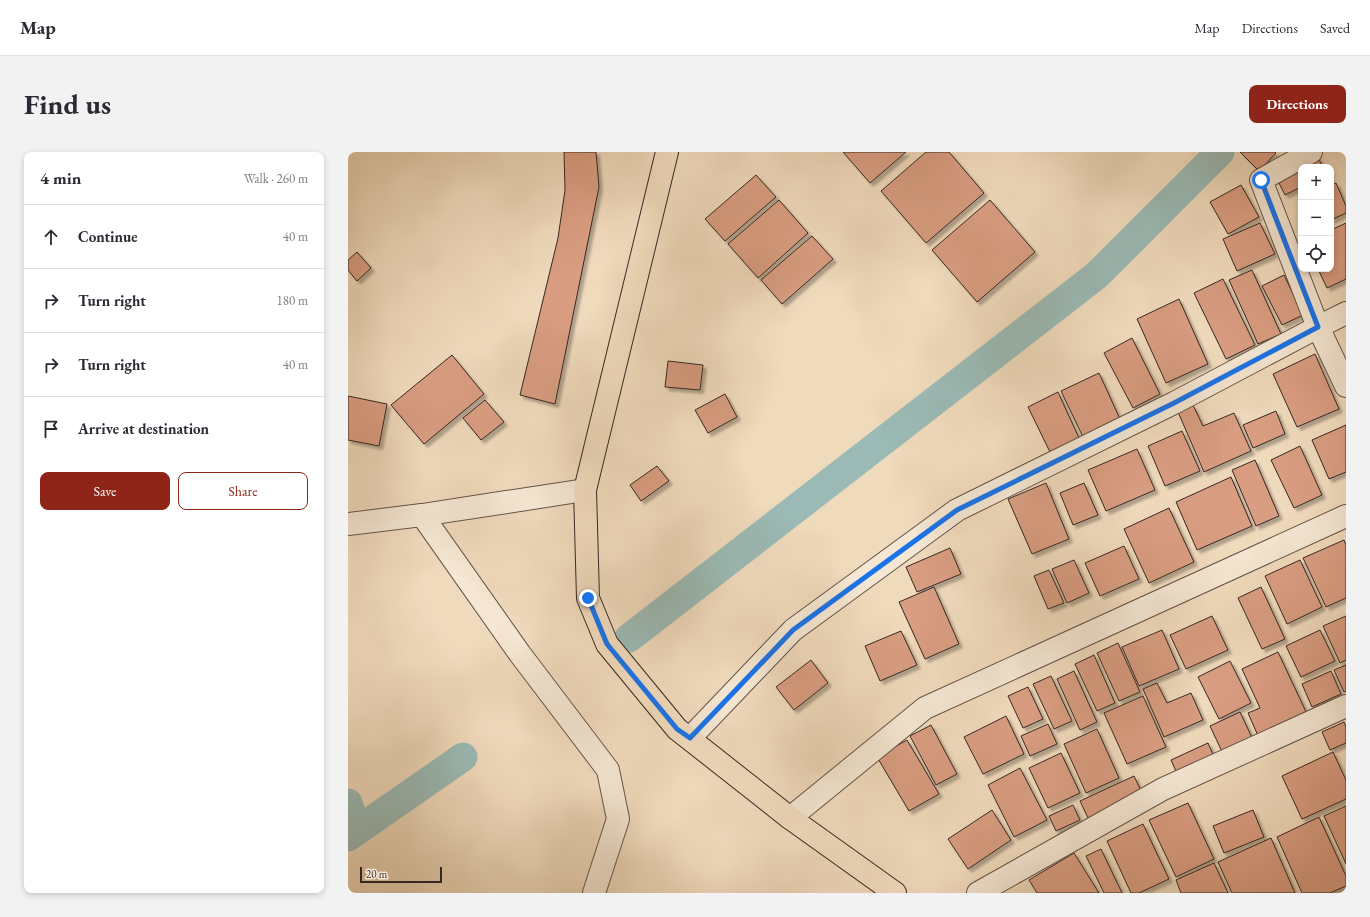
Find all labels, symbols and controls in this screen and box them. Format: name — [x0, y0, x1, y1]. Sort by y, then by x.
text: Map — [20, 15, 56, 40]
text: Map — [1194, 19, 1220, 37]
text: Directions — [1242, 19, 1298, 37]
text: Saved — [1320, 19, 1350, 37]
button: Directions — [1249, 85, 1346, 123]
text: Find us — [24, 86, 111, 122]
map controls — [1298, 164, 1334, 272]
button: + — [1298, 164, 1334, 200]
text: 4 min — [40, 167, 81, 189]
text: Walk · 260 m — [244, 170, 308, 187]
route start — [1252, 171, 1270, 189]
button: − — [1298, 200, 1334, 236]
icon: ahead — [40, 226, 62, 248]
text: Continue — [78, 227, 138, 246]
text: 40 m — [283, 228, 308, 245]
button: locate — [1298, 236, 1334, 272]
icon: right — [40, 290, 62, 312]
text: Turn right — [78, 291, 146, 310]
text: 180 m — [277, 292, 308, 309]
icon: right — [40, 354, 62, 376]
text: Turn right — [78, 355, 146, 374]
text: 40 m — [283, 356, 308, 373]
icon: arrive — [40, 418, 62, 440]
text: Arrive at destination — [78, 419, 209, 438]
button: Save — [40, 472, 170, 510]
button: Share — [178, 472, 308, 510]
route end — [579, 589, 597, 607]
scale bar — [360, 865, 442, 884]
text: 20 m — [366, 867, 387, 881]

